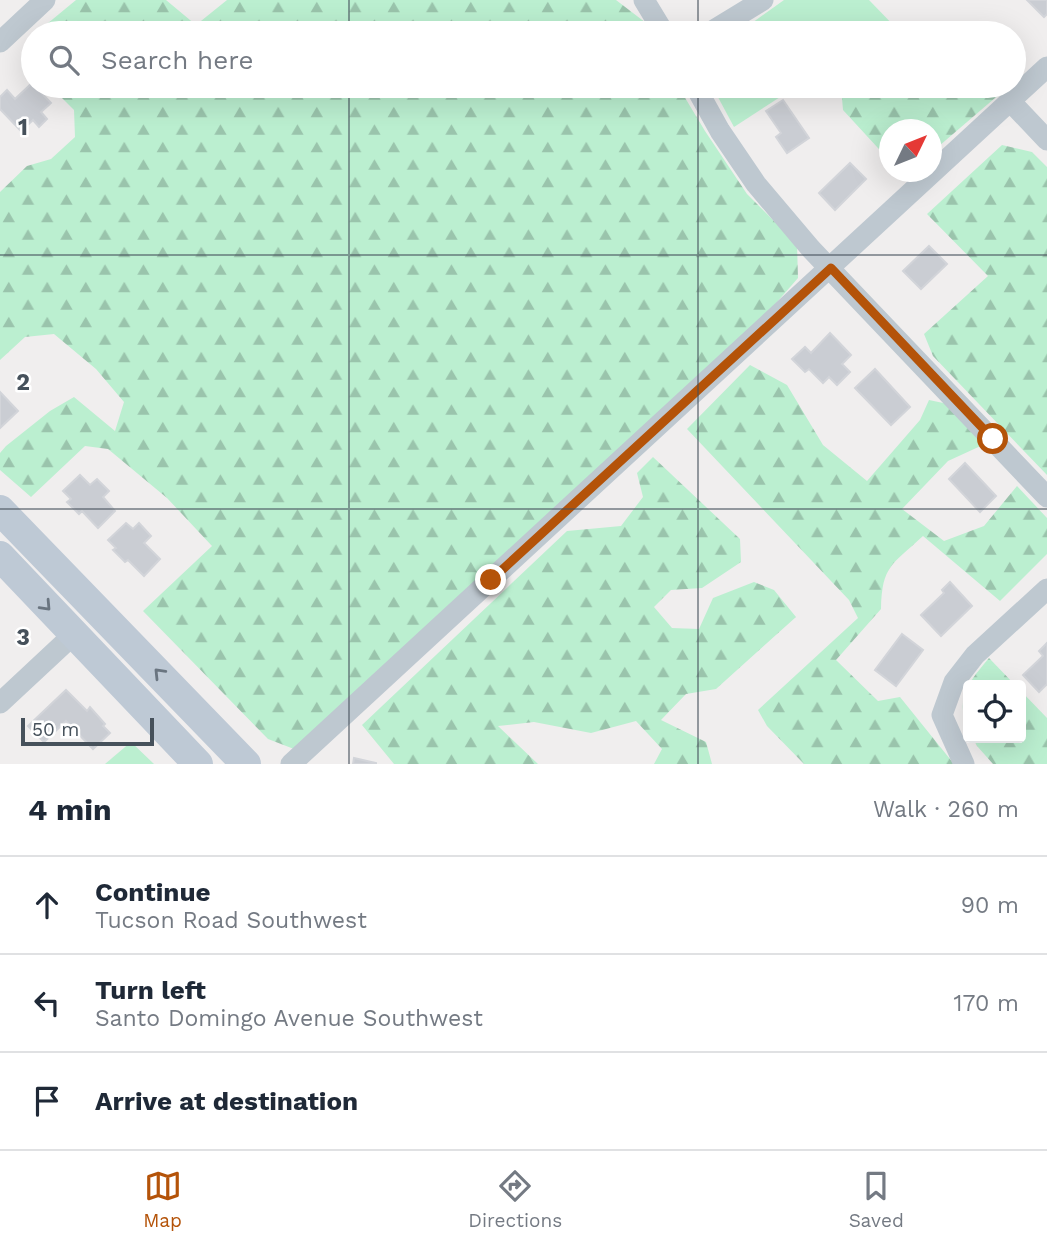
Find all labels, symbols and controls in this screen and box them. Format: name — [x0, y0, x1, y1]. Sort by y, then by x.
search box — [21, 21, 1026, 98]
icon: search — [45, 41, 83, 79]
text: Search here — [101, 45, 253, 75]
text: 1 — [18, 114, 28, 141]
north arrow — [879, 119, 942, 182]
text: 2 — [16, 369, 30, 396]
route start — [977, 423, 1008, 454]
route end — [475, 564, 506, 595]
one-way arrow — [38, 598, 51, 611]
text: 3 — [16, 624, 30, 651]
one-way arrow — [154, 668, 167, 681]
map controls — [963, 680, 1026, 743]
button: locate — [963, 680, 1026, 743]
scale bar — [21, 715, 154, 747]
text: 50 m — [32, 718, 79, 741]
text: 4 min — [28, 792, 112, 827]
text: Walk · 260 m — [873, 796, 1019, 823]
text: Continue — [95, 877, 211, 907]
icon: ahead — [28, 886, 66, 924]
text: 90 m — [961, 892, 1019, 919]
text: Tucson Road Southwest — [95, 907, 367, 934]
text: Turn left — [95, 975, 206, 1005]
icon: left — [28, 984, 66, 1022]
text: 170 m — [954, 990, 1019, 1017]
text: Santo Domingo Avenue Southwest — [95, 1005, 483, 1032]
icon: arrive — [28, 1082, 66, 1120]
text: Arrive at destination — [95, 1086, 358, 1116]
tab: Map — [143, 1167, 182, 1232]
tab: Directions — [468, 1167, 562, 1232]
tab: Saved — [849, 1167, 904, 1232]

